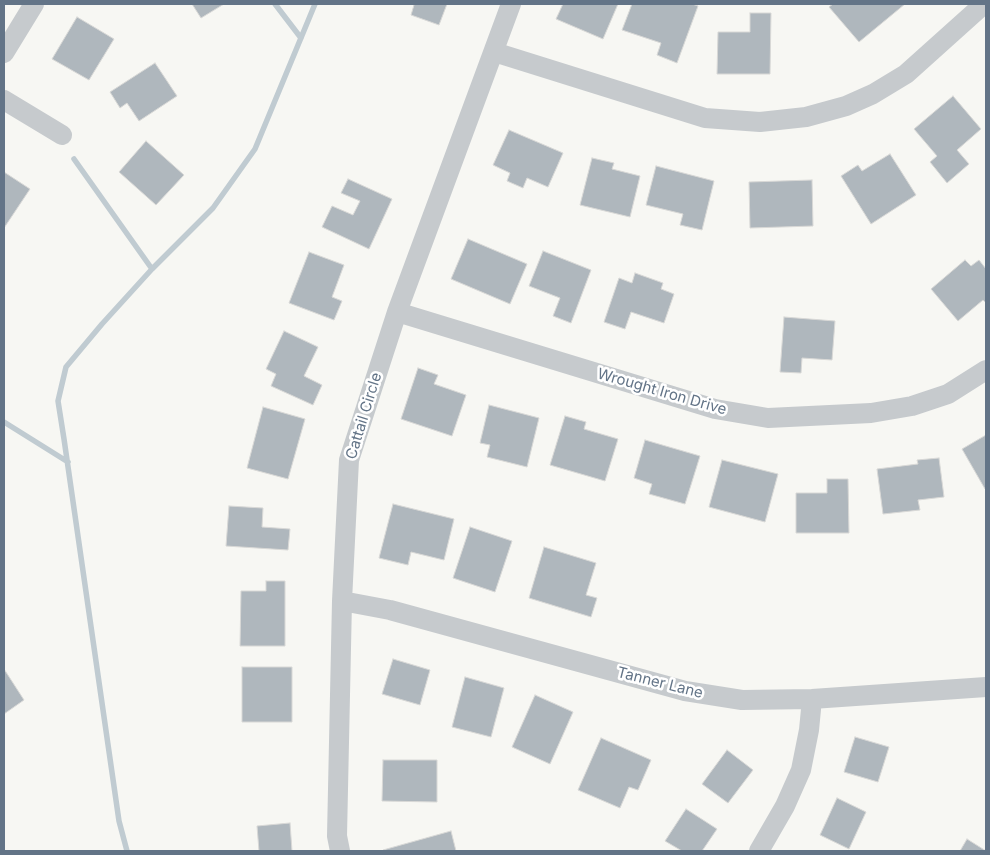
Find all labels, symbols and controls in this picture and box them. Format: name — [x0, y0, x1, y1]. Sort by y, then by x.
street label: Wrought Iron Drive — [595, 365, 729, 419]
street label: Cattail Circle — [342, 370, 386, 462]
street label: Tanner Lane — [615, 664, 705, 702]

